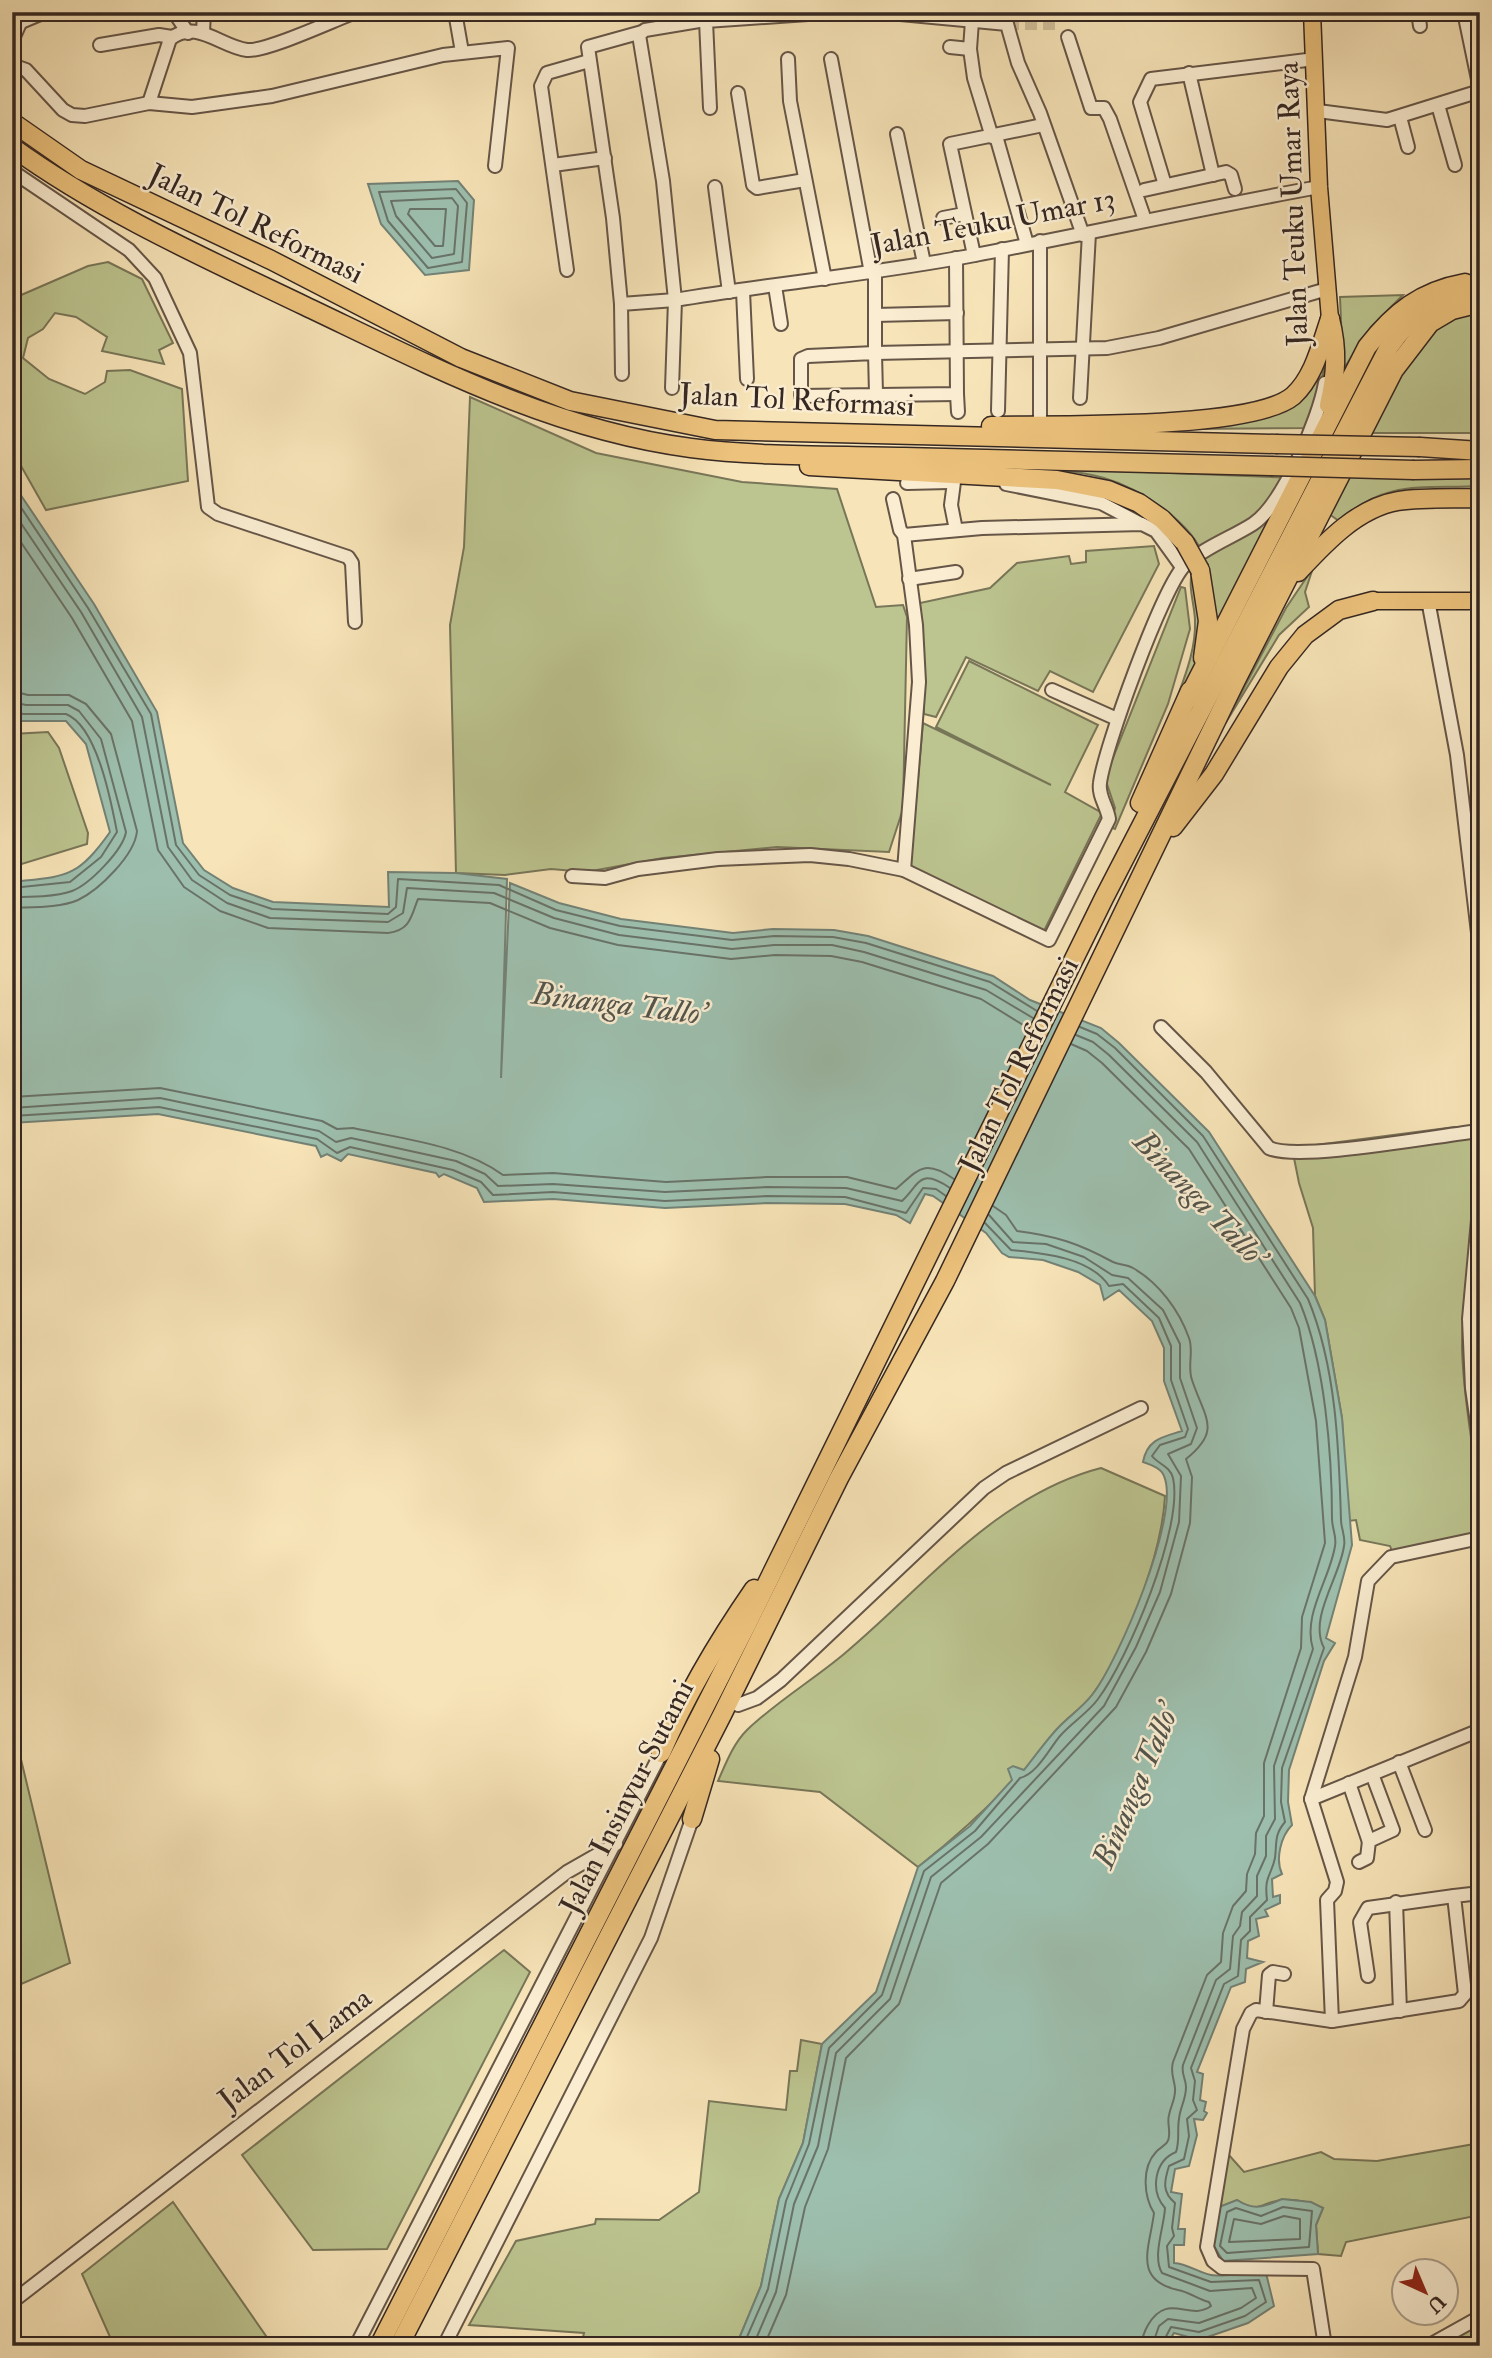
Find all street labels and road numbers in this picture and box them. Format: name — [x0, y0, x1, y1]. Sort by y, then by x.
street label: Jalan Teuku Umar Raya — [1270, 60, 1316, 348]
street label: Jalan Tol Reformasi — [141, 155, 370, 292]
street label: Jalan Teuku Umar 13 — [867, 180, 1118, 264]
street label: Jalan Tol Reformasi — [678, 375, 915, 425]
street label: Jalan Tol Reformasi — [950, 951, 1087, 1180]
street label: Jalan Insinyur Sutami — [551, 1674, 702, 1921]
street label: Jalan Tol Lama — [210, 1979, 379, 2119]

